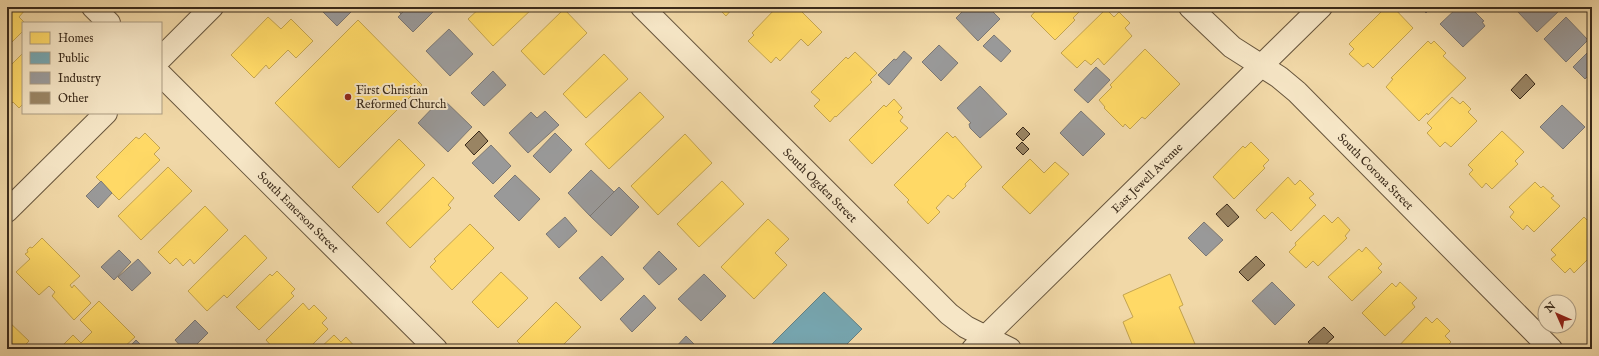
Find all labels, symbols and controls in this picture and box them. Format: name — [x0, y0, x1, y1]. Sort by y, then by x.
legend — [22, 22, 162, 114]
text: Homes — [58, 31, 94, 46]
text: Public — [58, 51, 89, 66]
text: Industry — [58, 71, 101, 86]
place label: First Christian Reformed Church — [356, 83, 447, 112]
text: Other — [58, 91, 89, 106]
marker: First Christian Reformed Church — [343, 92, 353, 102]
street label: South Corona Street — [1334, 130, 1417, 213]
street label: East Jewell Avenue — [1108, 139, 1186, 216]
street label: South Ogden Street — [780, 145, 861, 226]
street label: South Emerson Street — [255, 168, 342, 256]
north arrow — [1537, 294, 1577, 334]
text: N — [1542, 299, 1559, 317]

